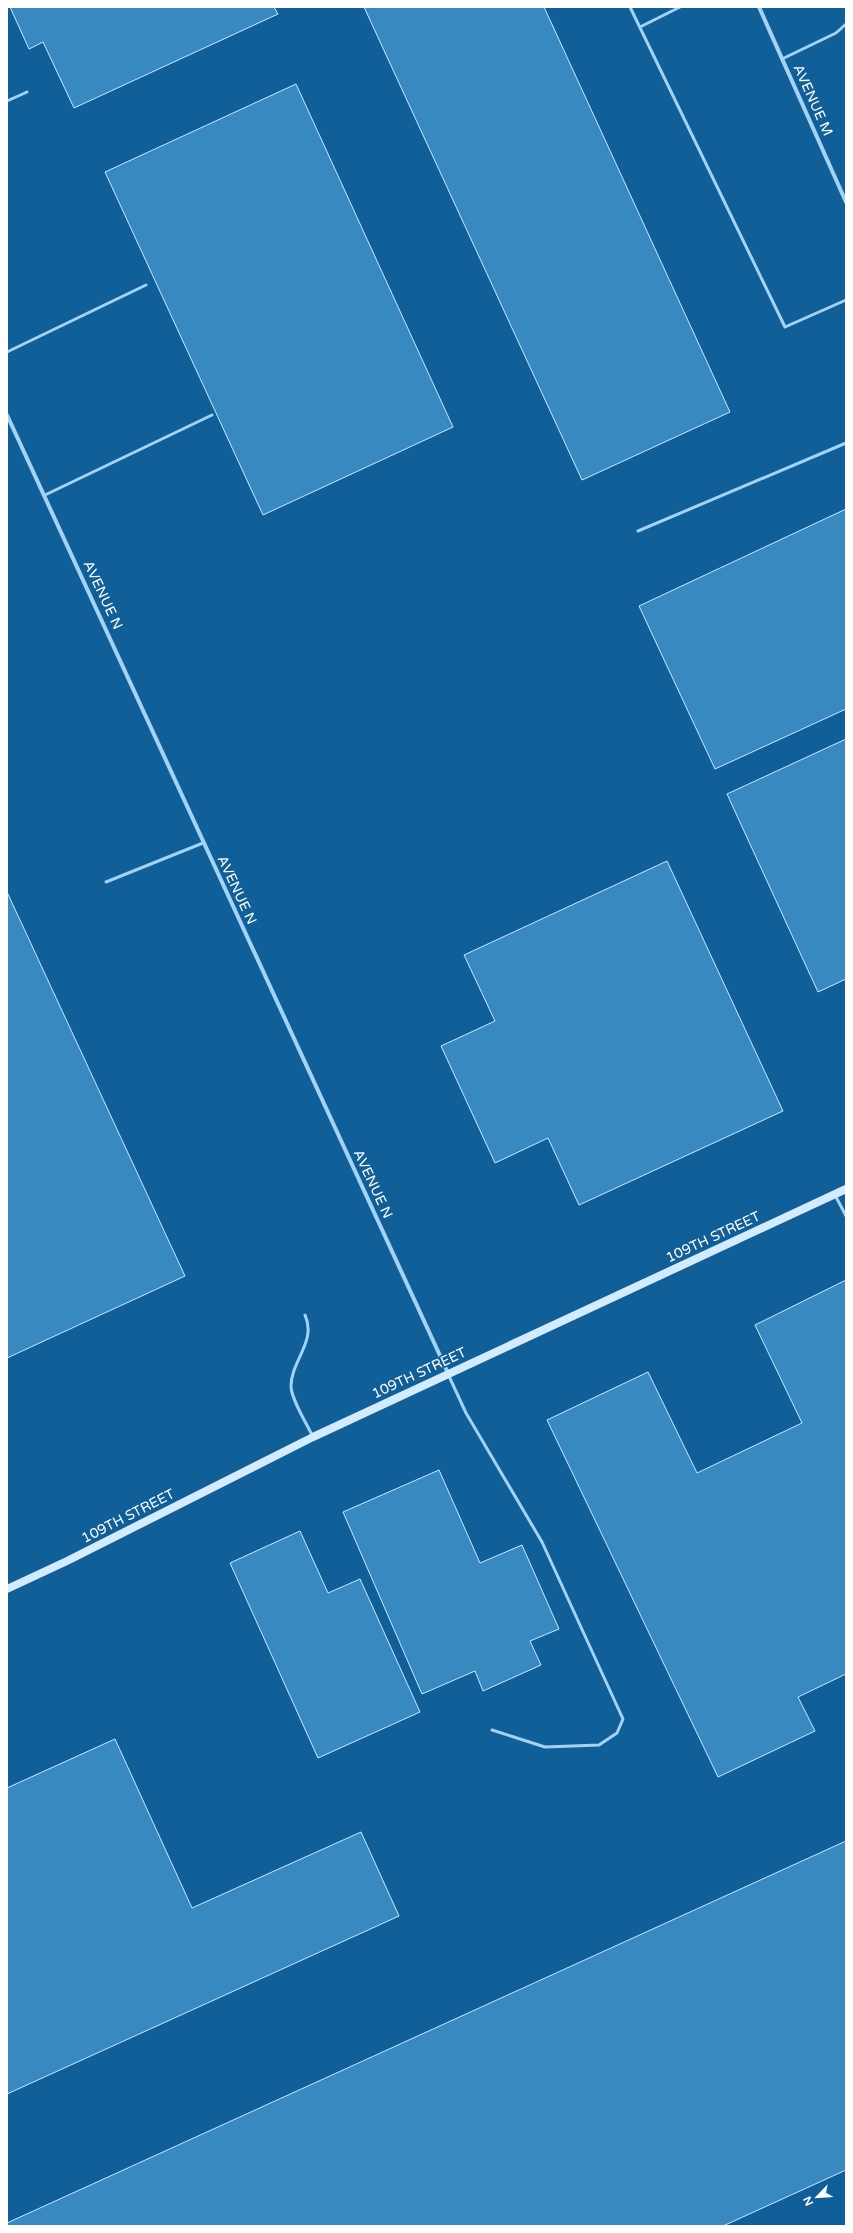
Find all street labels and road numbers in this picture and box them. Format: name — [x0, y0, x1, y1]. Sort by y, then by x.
street label: AVENUE M — [790, 62, 836, 138]
street label: AVENUE N — [80, 558, 126, 632]
street label: AVENUE N — [214, 853, 260, 927]
street label: AVENUE N — [350, 1147, 396, 1221]
street label: 109TH STREET — [663, 1208, 763, 1266]
street label: 109TH STREET — [369, 1344, 469, 1402]
street label: 109TH STREET — [79, 1485, 178, 1547]

